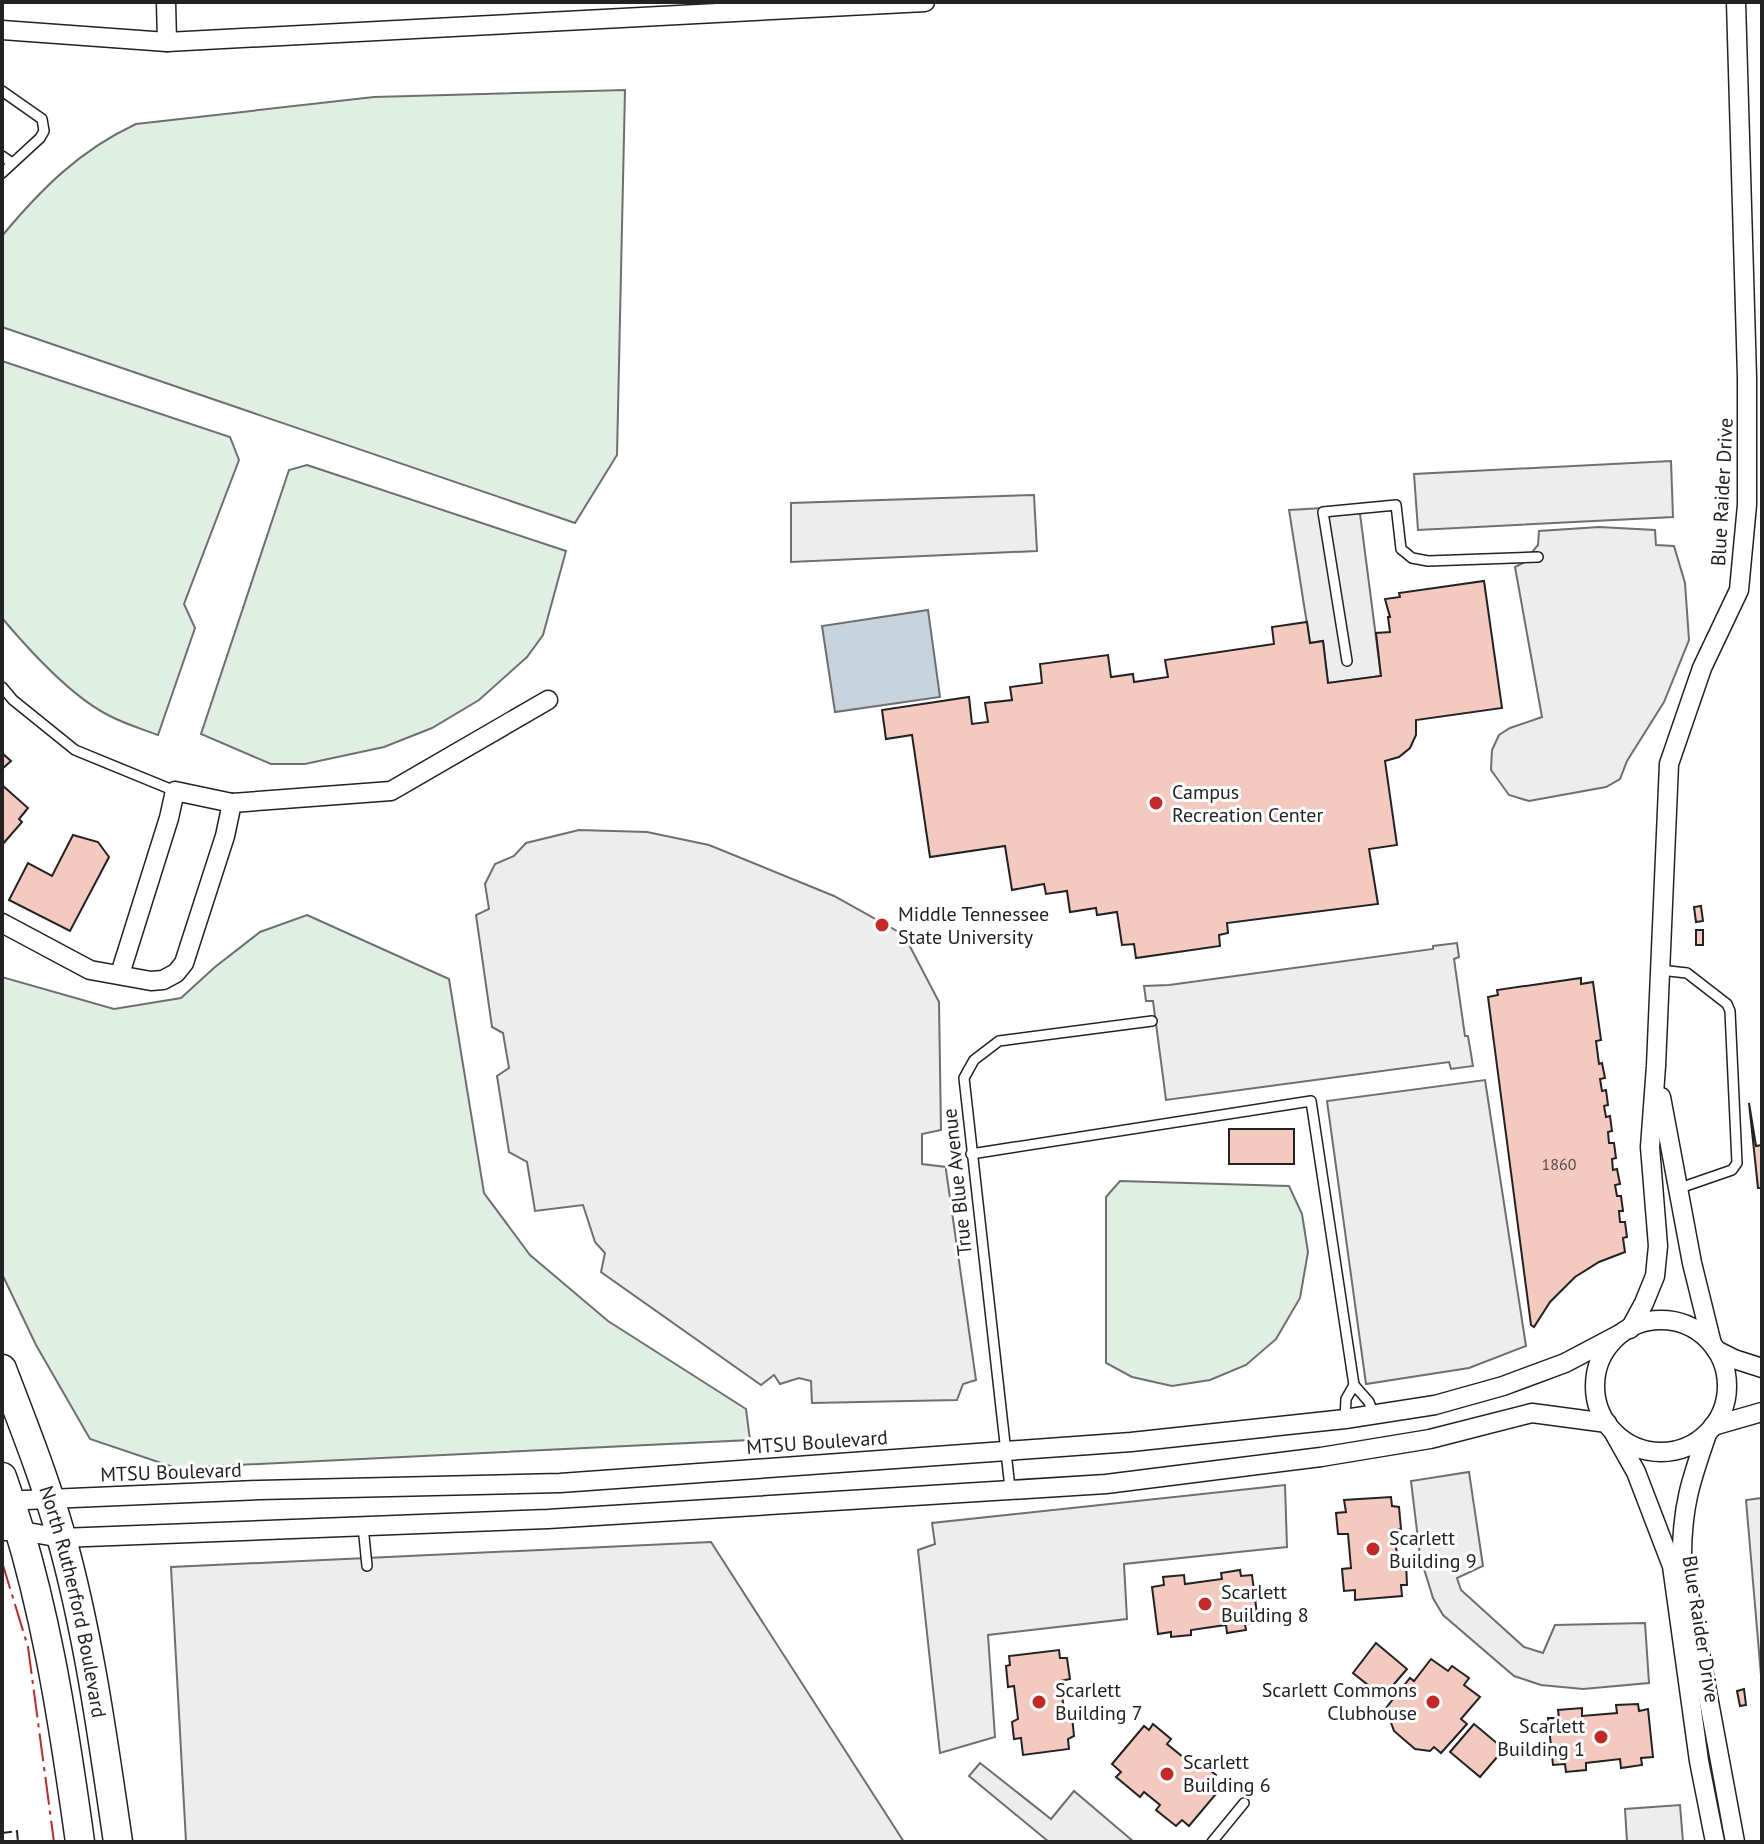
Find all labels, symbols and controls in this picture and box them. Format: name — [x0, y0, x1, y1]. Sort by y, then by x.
street label: Blue Raider Drive — [1705, 417, 1739, 567]
place label: Campus Recreation Center — [1172, 779, 1323, 828]
marker: Campus Recreation Center — [1147, 794, 1165, 812]
place label: Middle Tennessee State University — [898, 901, 1049, 950]
marker: Middle Tennessee State University — [873, 916, 891, 934]
street label: True Blue Avenue — [936, 1107, 978, 1257]
house number: 1860 — [1542, 1154, 1577, 1174]
street label: MTSU Boulevard — [745, 1424, 889, 1460]
street label: MTSU Boulevard — [100, 1457, 242, 1487]
street label: North Rutherford Boulevard — [33, 1482, 112, 1720]
place label: Scarlett Building 9 — [1389, 1525, 1477, 1574]
marker: Scarlett Building 9 — [1364, 1540, 1382, 1558]
street label: Blue Raider Drive — [1677, 1554, 1725, 1704]
place label: Scarlett Building 8 — [1221, 1579, 1309, 1628]
marker: Scarlett Building 8 — [1196, 1595, 1214, 1613]
place label: Scarlett Building 7 — [1055, 1677, 1143, 1726]
place label: Scarlett Commons Clubhouse — [1262, 1677, 1417, 1726]
marker: Scarlett Building 7 — [1030, 1693, 1048, 1711]
marker: Scarlett Commons Clubhouse — [1424, 1693, 1442, 1711]
place label: Scarlett Building 1 — [1497, 1713, 1585, 1762]
marker: Scarlett Building 1 — [1592, 1728, 1610, 1746]
place label: Scarlett Building 6 — [1183, 1749, 1271, 1798]
marker: Scarlett Building 6 — [1158, 1765, 1176, 1783]

